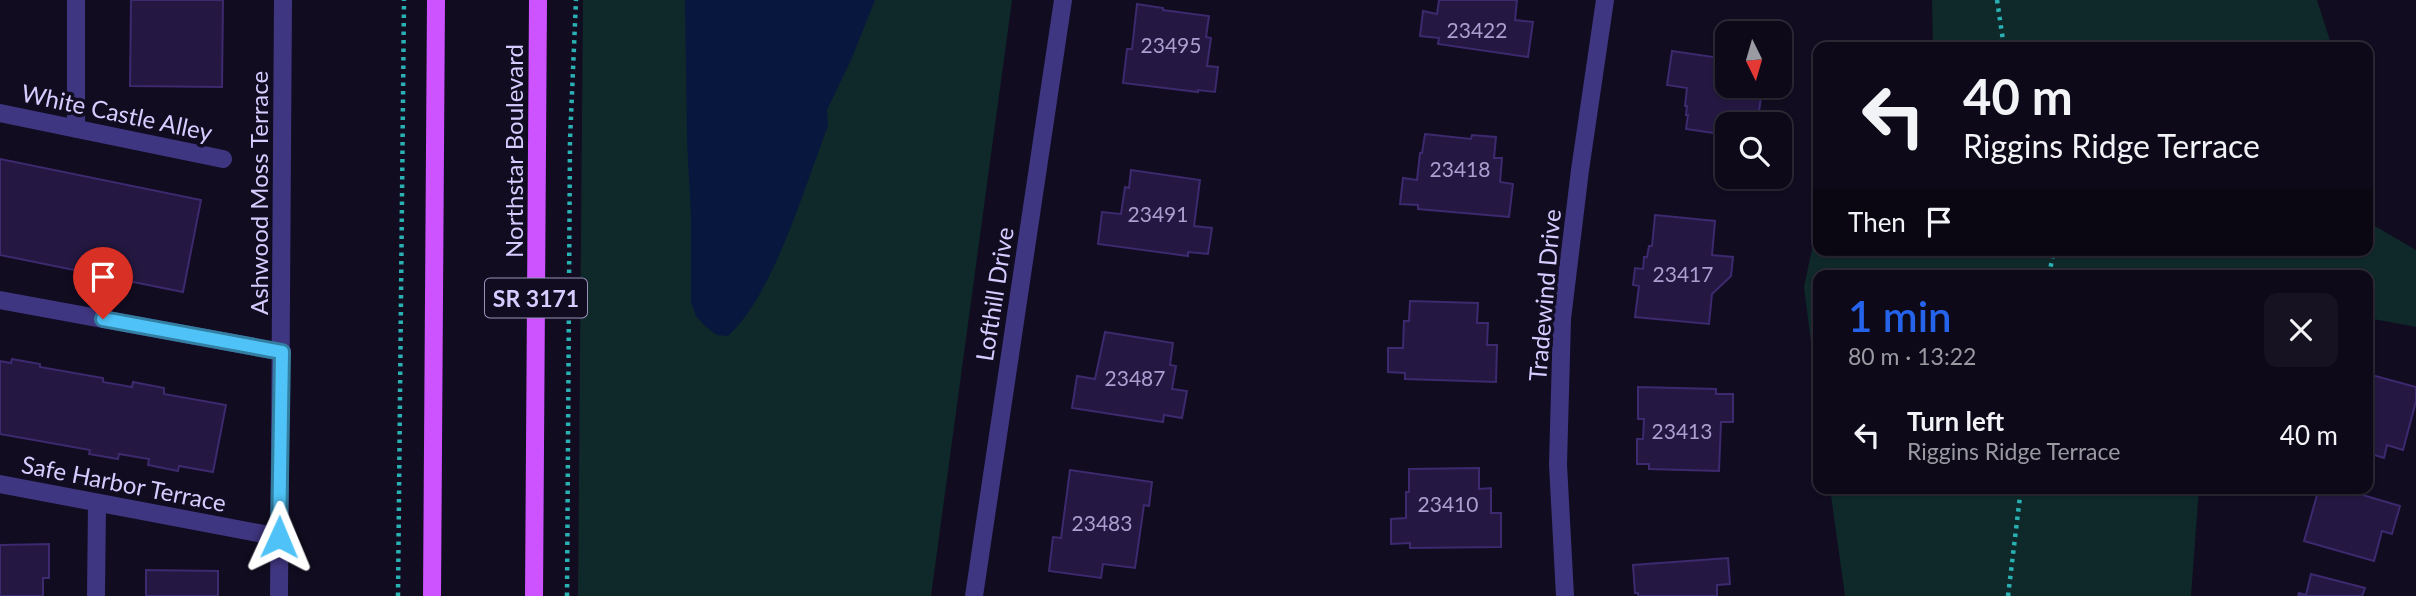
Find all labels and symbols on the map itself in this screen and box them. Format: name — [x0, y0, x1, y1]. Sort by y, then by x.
house number: 23422 — [1447, 17, 1507, 42]
north arrow — [1715, 21, 1792, 98]
house number: 23495 — [1141, 32, 1201, 57]
street label: Northstar Boulevard — [499, 44, 528, 258]
street label: Ashwood Moss Terrace — [244, 71, 273, 315]
street label: White Castle Alley — [19, 78, 216, 146]
house number: 23418 — [1430, 156, 1490, 181]
house number: 23491 — [1128, 201, 1188, 226]
street label: Tradewind Drive — [1522, 208, 1566, 382]
street label: Lofthill Drive — [969, 225, 1019, 363]
pin — [73, 247, 133, 319]
house number: 23417 — [1653, 261, 1713, 286]
road number: SR 3171 — [485, 278, 587, 318]
house number: 23487 — [1105, 365, 1165, 390]
house number: 23413 — [1652, 418, 1712, 443]
street label: Safe Harbor Terrace — [19, 449, 229, 517]
house number: 23410 — [1418, 491, 1478, 516]
position arrow — [242, 500, 316, 574]
house number: 23483 — [1072, 510, 1132, 535]

